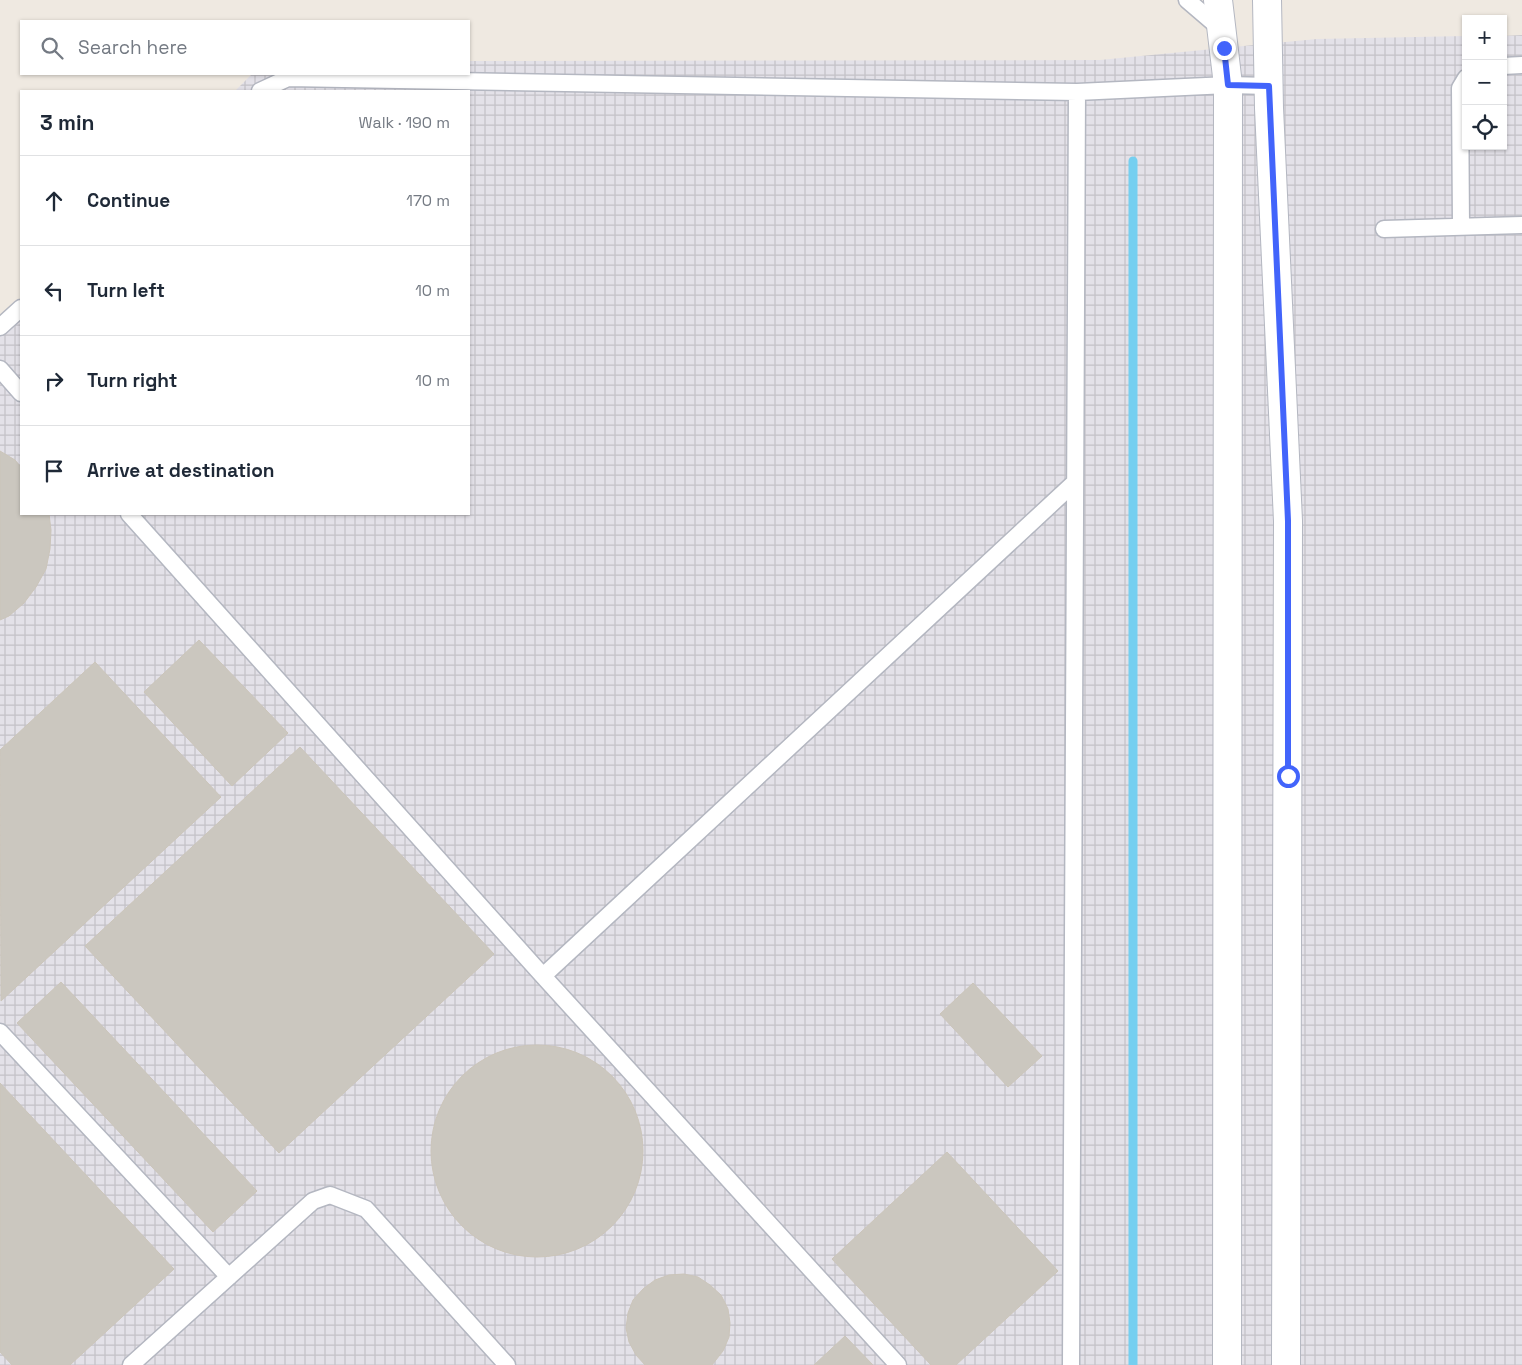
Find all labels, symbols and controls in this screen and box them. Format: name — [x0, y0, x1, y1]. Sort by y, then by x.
map controls — [1462, 15, 1507, 150]
button: + — [1462, 15, 1507, 60]
search box — [20, 20, 470, 75]
icon: search — [38, 34, 66, 62]
text: Search here — [78, 35, 188, 60]
route end — [1213, 37, 1236, 60]
button: − — [1462, 60, 1507, 105]
button: locate — [1462, 105, 1507, 150]
text: 3 min — [40, 109, 95, 136]
text: Walk · 190 m — [359, 112, 450, 133]
icon: ahead — [40, 187, 68, 215]
text: Continue — [87, 188, 170, 213]
text: 170 m — [406, 190, 450, 211]
icon: left — [40, 277, 68, 305]
text: Turn left — [87, 278, 165, 303]
text: 10 m — [415, 280, 450, 301]
icon: right — [40, 367, 68, 395]
text: Turn right — [87, 368, 177, 393]
text: 10 m — [415, 370, 450, 391]
icon: arrive — [40, 457, 68, 485]
text: Arrive at destination — [87, 458, 275, 483]
route start — [1277, 765, 1300, 788]

